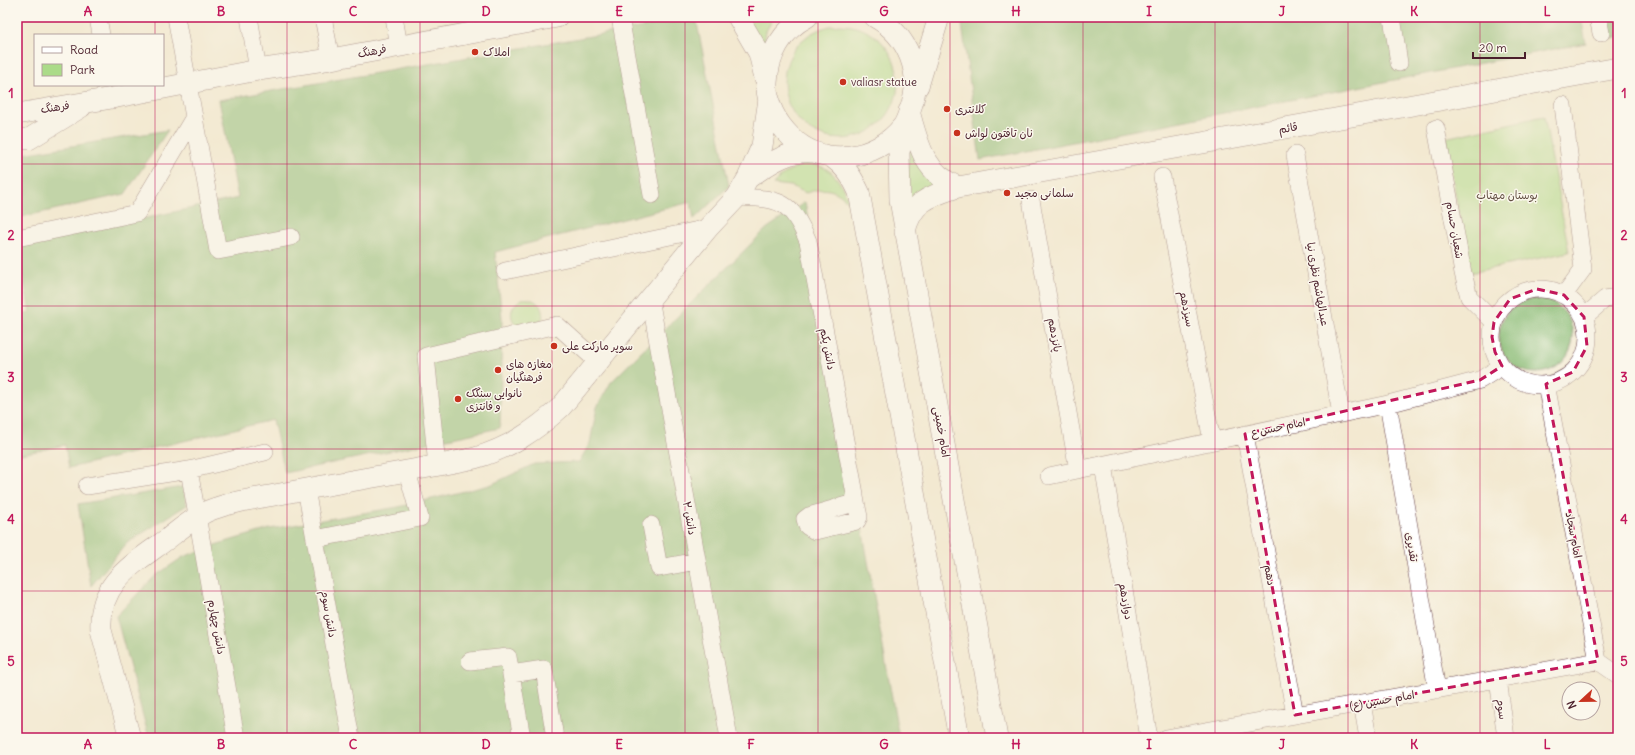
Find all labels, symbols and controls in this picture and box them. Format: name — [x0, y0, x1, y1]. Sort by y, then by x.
text: A — [84, 3, 93, 20]
text: B — [217, 3, 226, 20]
text: C — [349, 3, 358, 20]
text: D — [481, 3, 491, 20]
text: E — [615, 3, 623, 20]
text: F — [747, 3, 755, 20]
text: G — [879, 3, 889, 20]
text: H — [1011, 3, 1021, 20]
text: I — [1146, 3, 1152, 20]
text: J — [1279, 3, 1286, 20]
text: K — [1410, 3, 1419, 20]
text: L — [1543, 3, 1551, 20]
legend — [34, 34, 164, 86]
scale bar — [1473, 34, 1525, 60]
text: 20 m — [1479, 40, 1507, 55]
street label: فرهنگ — [356, 41, 388, 61]
text: Road — [70, 42, 98, 57]
place label: املاک — [483, 45, 510, 59]
marker: املاک — [470, 47, 480, 57]
text: Park — [70, 62, 95, 77]
place label: valiasr statue — [851, 75, 917, 89]
marker: valiasr statue — [838, 77, 848, 87]
text: 1 — [8, 85, 14, 102]
text: 1 — [1621, 85, 1627, 102]
street label: فرهنگ — [39, 98, 71, 116]
place label: کلانتری — [955, 102, 986, 116]
marker: کلانتری — [942, 104, 952, 114]
street label: قائم — [1277, 119, 1299, 139]
place label: نان تافتون لواش — [965, 126, 1033, 141]
marker: نان تافتون لواش — [952, 128, 962, 138]
place label: سلمانی مجید — [1015, 186, 1074, 201]
marker: سلمانی مجید — [1002, 188, 1012, 198]
park label: بوستان مهتاب — [1476, 188, 1538, 203]
street label: شعبان حسام — [1441, 200, 1467, 260]
text: 2 — [7, 227, 15, 244]
text: 2 — [1620, 227, 1628, 244]
street label: عبدالهاشم نظری نیا — [1302, 241, 1332, 327]
street label: سیزدهم — [1175, 290, 1197, 329]
street label: پانزدهم — [1043, 317, 1065, 353]
street label: دانش یکم — [815, 327, 839, 371]
place label: سوپر مارکت علی — [562, 339, 633, 354]
marker: سوپر مارکت علی — [549, 341, 559, 351]
place label: مغازه های فرهنگیان — [506, 357, 552, 384]
marker: مغازه های فرهنگیان — [493, 365, 503, 375]
text: 3 — [7, 369, 15, 386]
text: 3 — [1620, 369, 1628, 386]
place label: نانوایی سنگک و فانتزی — [466, 386, 523, 413]
marker: نانوایی سنگک و فانتزی — [453, 394, 463, 404]
street label: امام خمینی — [929, 405, 953, 459]
street label: امام حسن ع — [1249, 414, 1307, 442]
street label: دانش ۲ — [680, 500, 700, 536]
text: 4 — [7, 511, 15, 528]
street label: امام سجاد — [1561, 511, 1585, 560]
text: 4 — [1620, 511, 1628, 528]
street label: تقدیری — [1403, 531, 1422, 564]
street label: دهم — [1259, 564, 1279, 587]
street label: دوازدهم — [1114, 581, 1136, 621]
street label: دانش سوم — [316, 589, 340, 639]
street label: دانش چهارم — [203, 598, 229, 656]
text: 5 — [7, 653, 15, 670]
text: 5 — [1620, 653, 1628, 670]
north arrow — [1561, 681, 1601, 721]
street label: امام حسین (ع) — [1348, 687, 1416, 715]
street label: سوم — [1492, 698, 1510, 721]
text: N — [1564, 699, 1580, 711]
text: A — [84, 736, 93, 753]
text: B — [217, 736, 226, 753]
text: C — [349, 736, 358, 753]
text: D — [481, 736, 491, 753]
text: E — [615, 736, 623, 753]
text: F — [747, 736, 755, 753]
text: G — [879, 736, 889, 753]
text: H — [1011, 736, 1021, 753]
text: I — [1146, 736, 1152, 753]
text: J — [1279, 736, 1286, 753]
text: K — [1410, 736, 1419, 753]
text: L — [1543, 736, 1551, 753]

